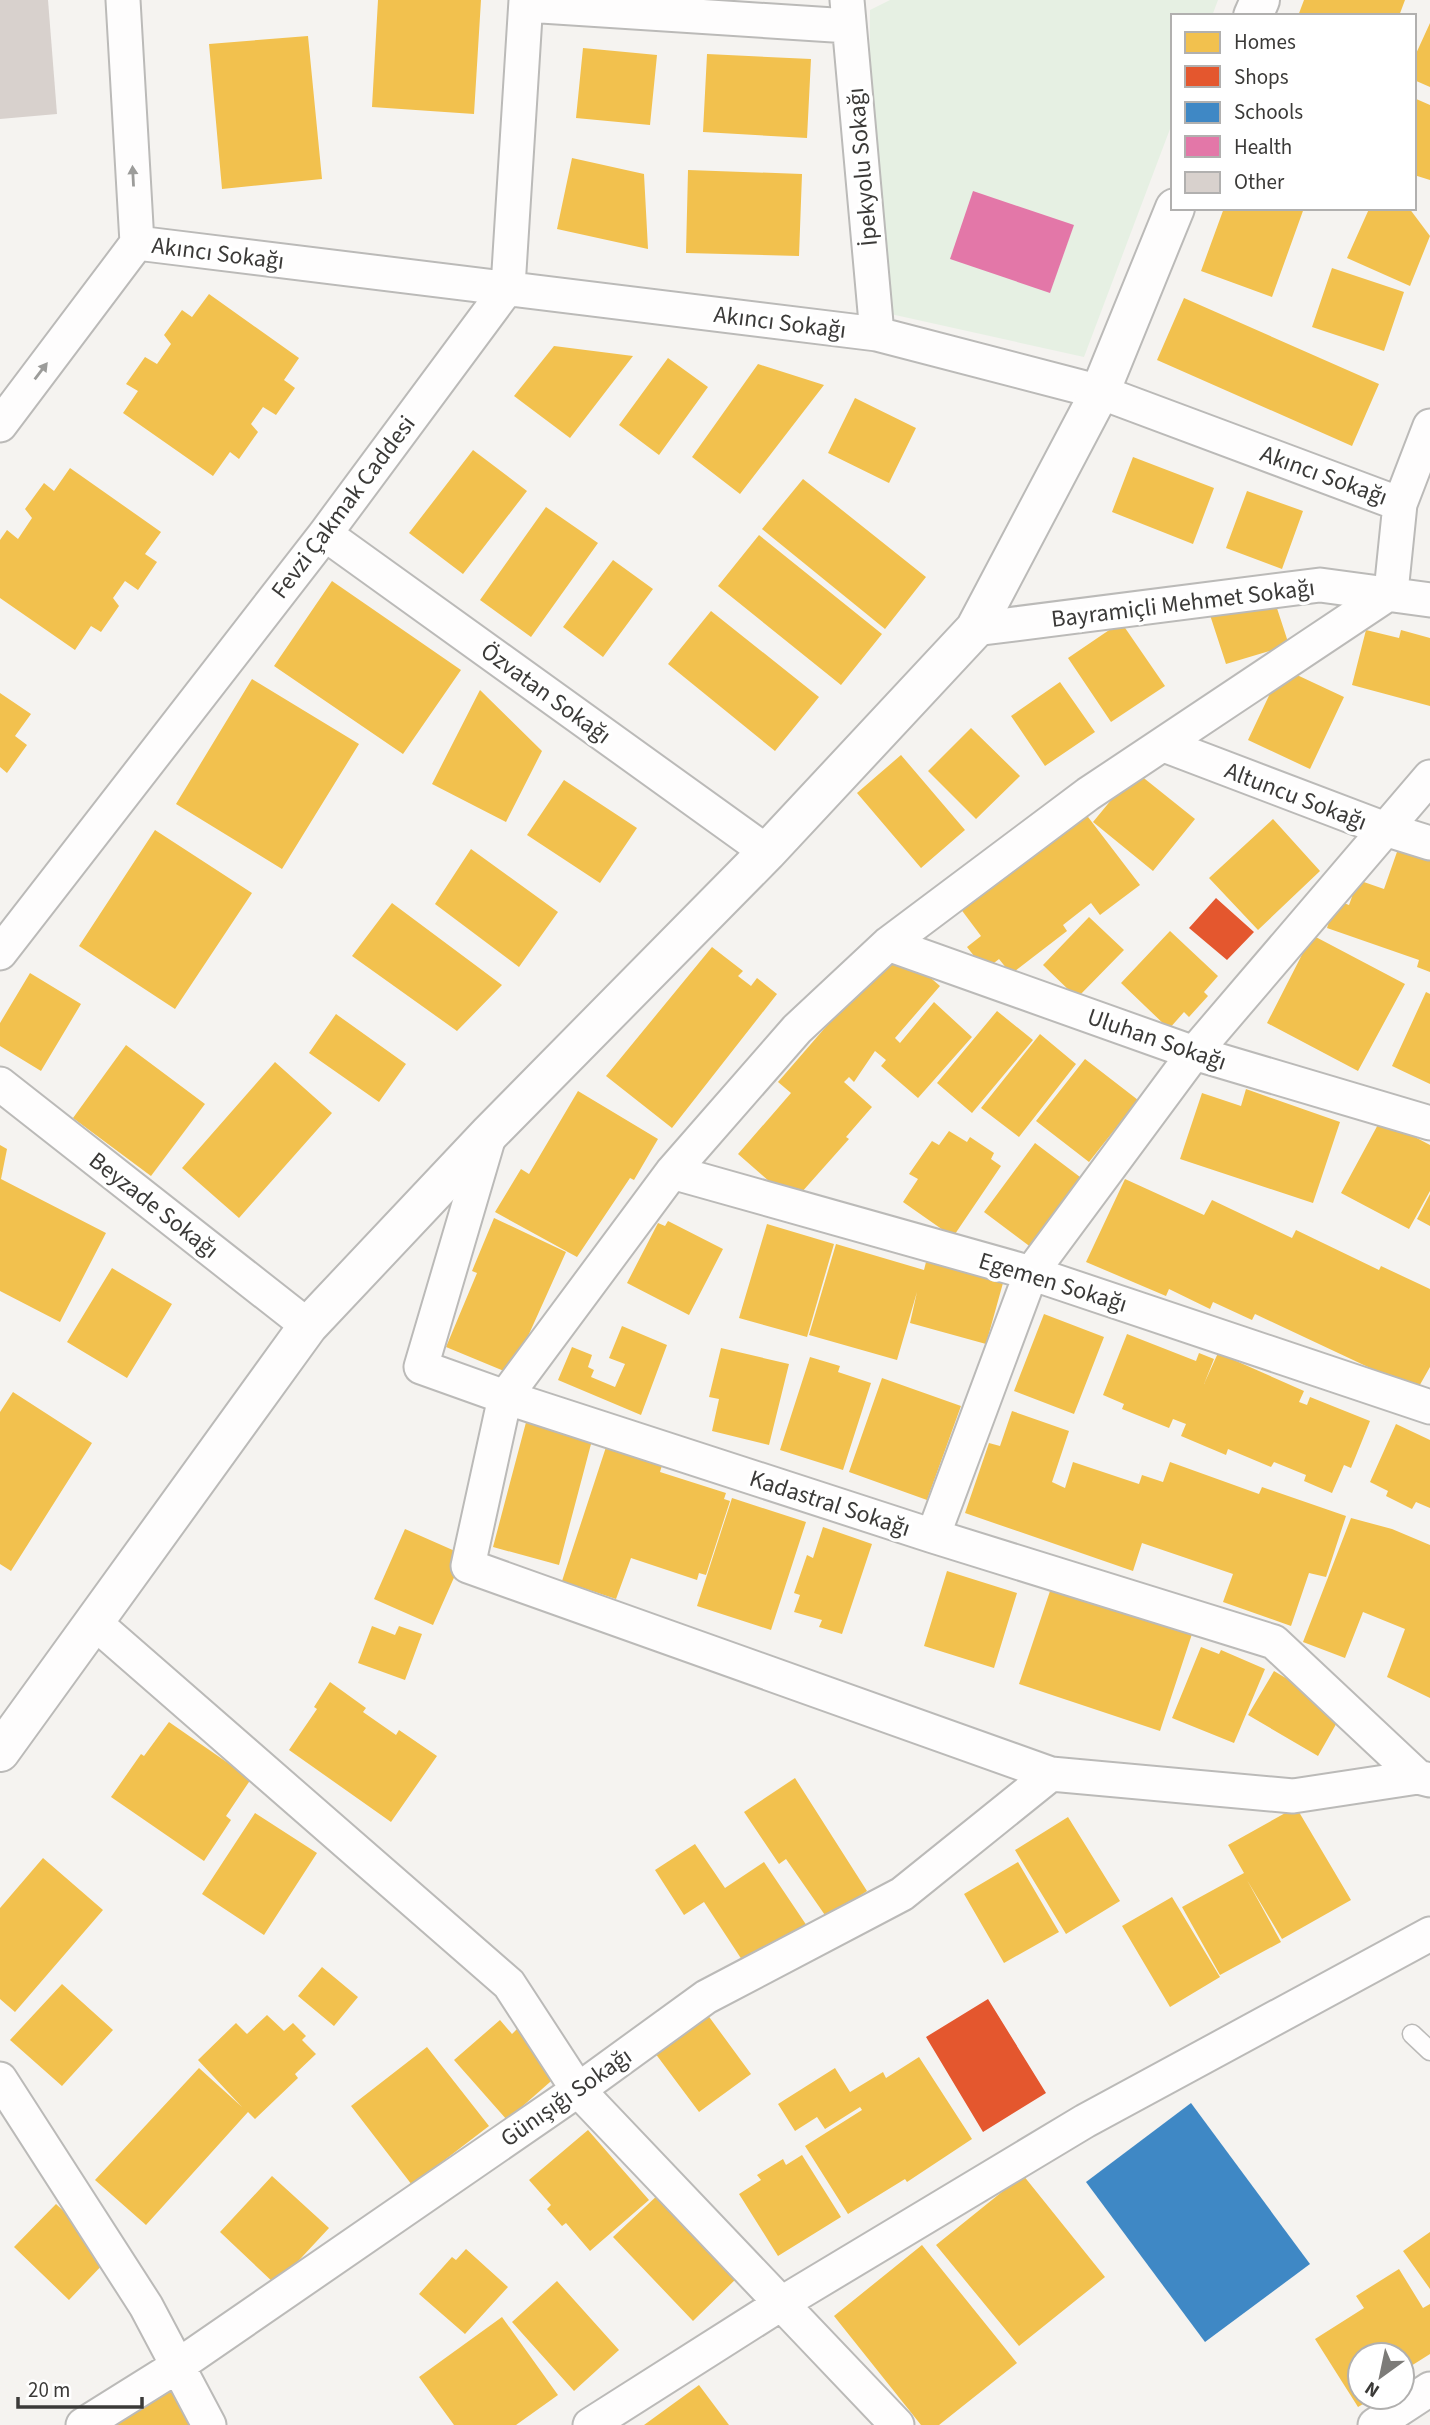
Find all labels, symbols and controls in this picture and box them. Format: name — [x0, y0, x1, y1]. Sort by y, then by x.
legend — [1171, 14, 1416, 210]
text: Homes — [1234, 27, 1296, 57]
text: Shops — [1234, 62, 1289, 92]
street label: İpekyolu Sokağı — [838, 86, 887, 248]
text: Schools — [1234, 97, 1303, 127]
text: Health — [1234, 132, 1292, 162]
one-way arrow — [128, 165, 139, 187]
text: Other — [1234, 167, 1285, 197]
street label: Akıncı Sokağı — [150, 228, 286, 279]
street label: Akıncı Sokağı — [712, 297, 848, 348]
one-way arrow — [34, 362, 48, 380]
street label: Fevzi Çakmak Caddesi — [263, 408, 424, 606]
street label: Akıncı Sokağı — [1255, 436, 1392, 515]
street label: Bayramiçli Mehmet Sokağı — [1049, 570, 1317, 637]
street label: Özvatan Sokağı — [473, 634, 618, 753]
street label: Altuncu Sokağı — [1220, 753, 1372, 840]
street label: Uluhan Sokağı — [1082, 999, 1231, 1080]
street label: Beyzade Sokağı — [81, 1144, 226, 1267]
street label: Egemen Sokağı — [974, 1243, 1131, 1322]
street label: Kadastral Sokağı — [745, 1461, 915, 1546]
street label: Günışığı Sokağı — [493, 2039, 639, 2156]
north arrow — [1346, 2341, 1416, 2411]
scale bar — [18, 2366, 142, 2410]
text: N — [1360, 2374, 1385, 2404]
text: 20 m — [28, 2375, 70, 2405]

